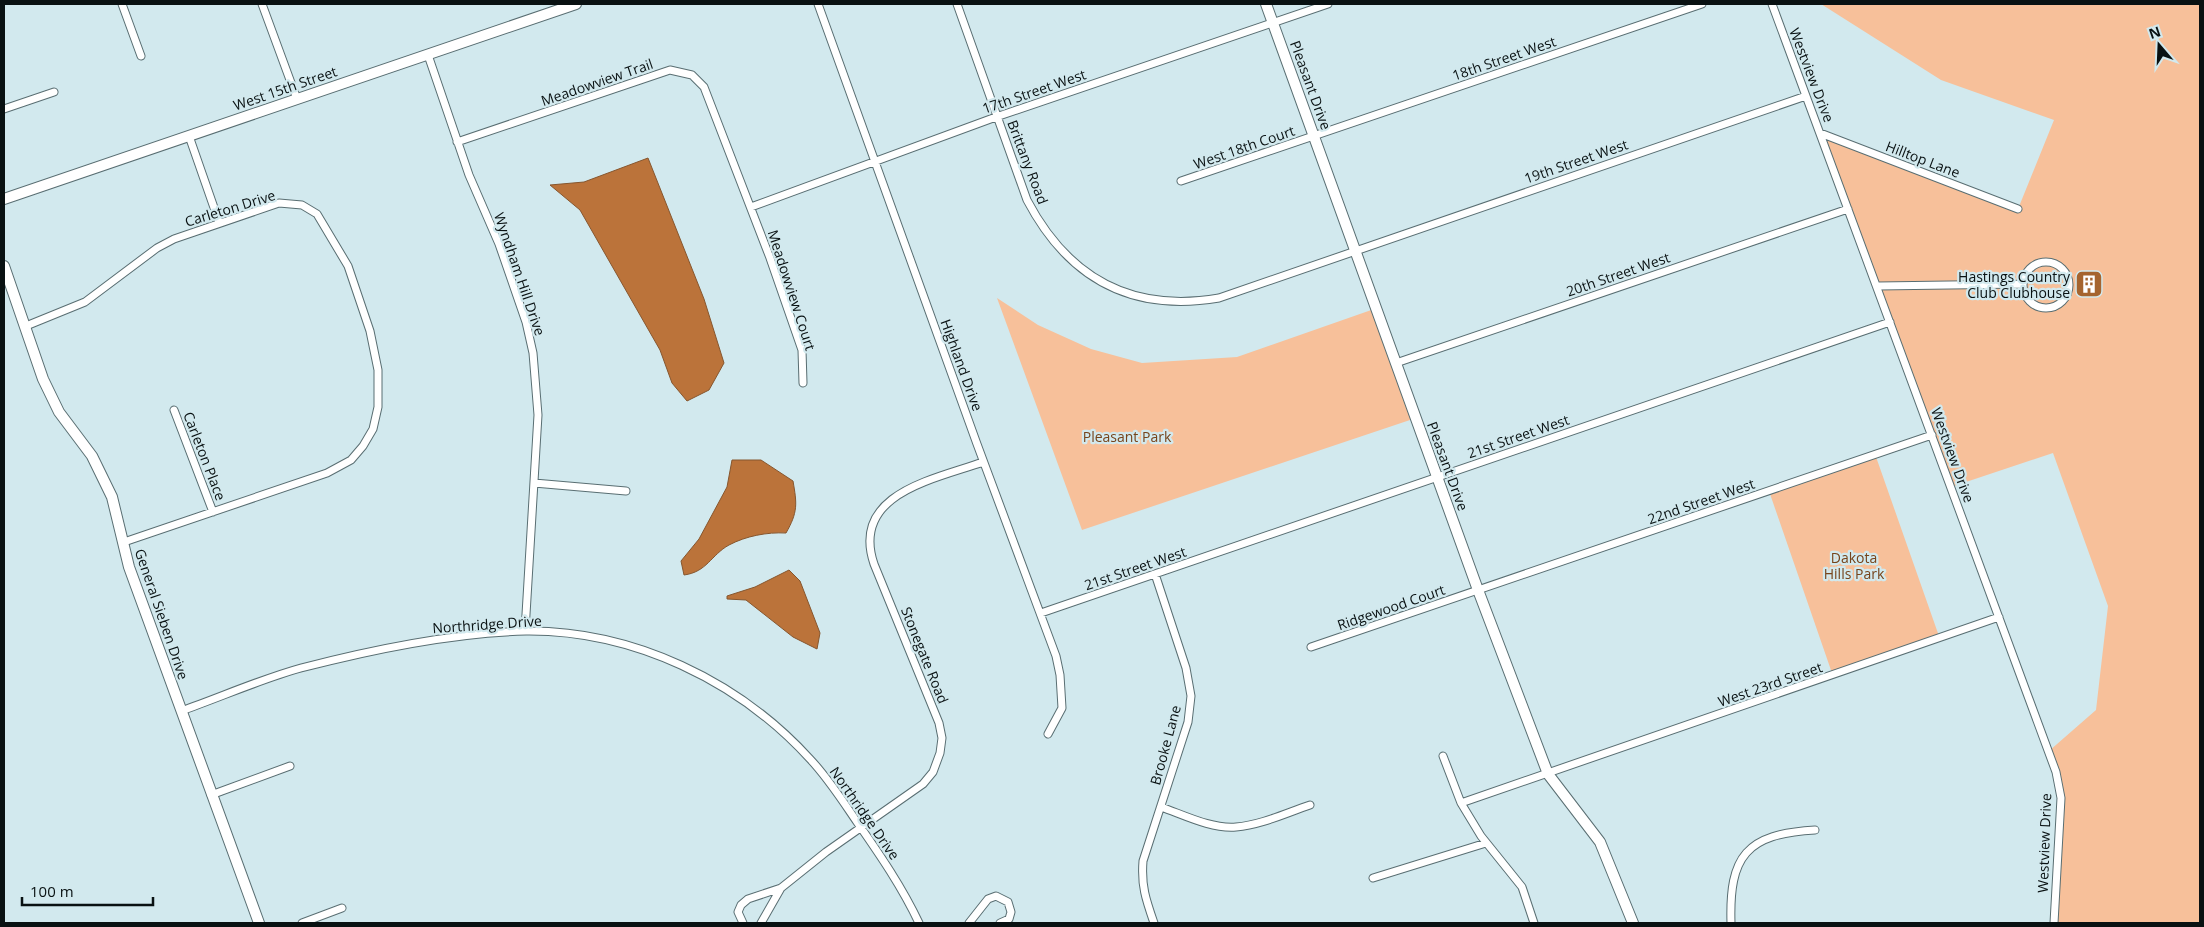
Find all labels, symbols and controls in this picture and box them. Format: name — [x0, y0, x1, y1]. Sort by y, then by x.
north arrow — [2134, 20, 2184, 70]
text: N — [2146, 21, 2163, 43]
street label: Westview Drive — [1785, 25, 1839, 125]
street label: 18th Street West — [1450, 31, 1558, 85]
street label: Pleasant Drive — [1286, 38, 1336, 132]
street label: Meadowview Trail — [538, 54, 656, 110]
street label: West 15th Street — [231, 61, 339, 115]
street label: 17th Street West — [980, 64, 1088, 118]
street label: Brittany Road — [1003, 117, 1053, 207]
street label: West 18th Court — [1191, 121, 1297, 173]
street label: 19th Street West — [1522, 134, 1630, 188]
street label: Hilltop Lane — [1883, 136, 1963, 182]
street label: Carleton Drive — [182, 185, 278, 231]
street label: Wyndham Hill Drive — [490, 210, 550, 338]
street label: Meadowview Court — [764, 227, 820, 353]
street label: 20th Street West — [1564, 247, 1672, 301]
place label: Hastings Country Club Clubhouse — [1958, 267, 2071, 302]
building icon: Hastings Country Club Clubhouse — [2074, 269, 2104, 299]
street label: Highland Drive — [937, 316, 987, 414]
street label: Westview Drive — [1927, 405, 1979, 505]
street label: Carleton Place — [179, 409, 231, 503]
street label: 21st Street West — [1465, 410, 1571, 462]
street label: Pleasant Drive — [1423, 419, 1473, 513]
park label: Pleasant Park — [1083, 427, 1172, 446]
street label: 22nd Street West — [1645, 474, 1757, 528]
street label: 21st Street West — [1082, 542, 1188, 594]
street label: General Sieben Drive — [131, 546, 193, 682]
park label: Dakota Hills Park — [1824, 548, 1885, 583]
street label: Ridgewood Court — [1335, 580, 1447, 634]
street label: Stonegate Road — [897, 604, 953, 706]
street label: Northridge Drive — [432, 611, 542, 637]
street label: West 23rd Street — [1715, 657, 1825, 711]
street label: Brooke Lane — [1145, 703, 1185, 787]
street label: Northridge Drive — [826, 763, 904, 863]
street label: Westview Drive — [2033, 793, 2055, 893]
scale bar — [22, 874, 154, 906]
text: 100 m — [30, 881, 74, 901]

